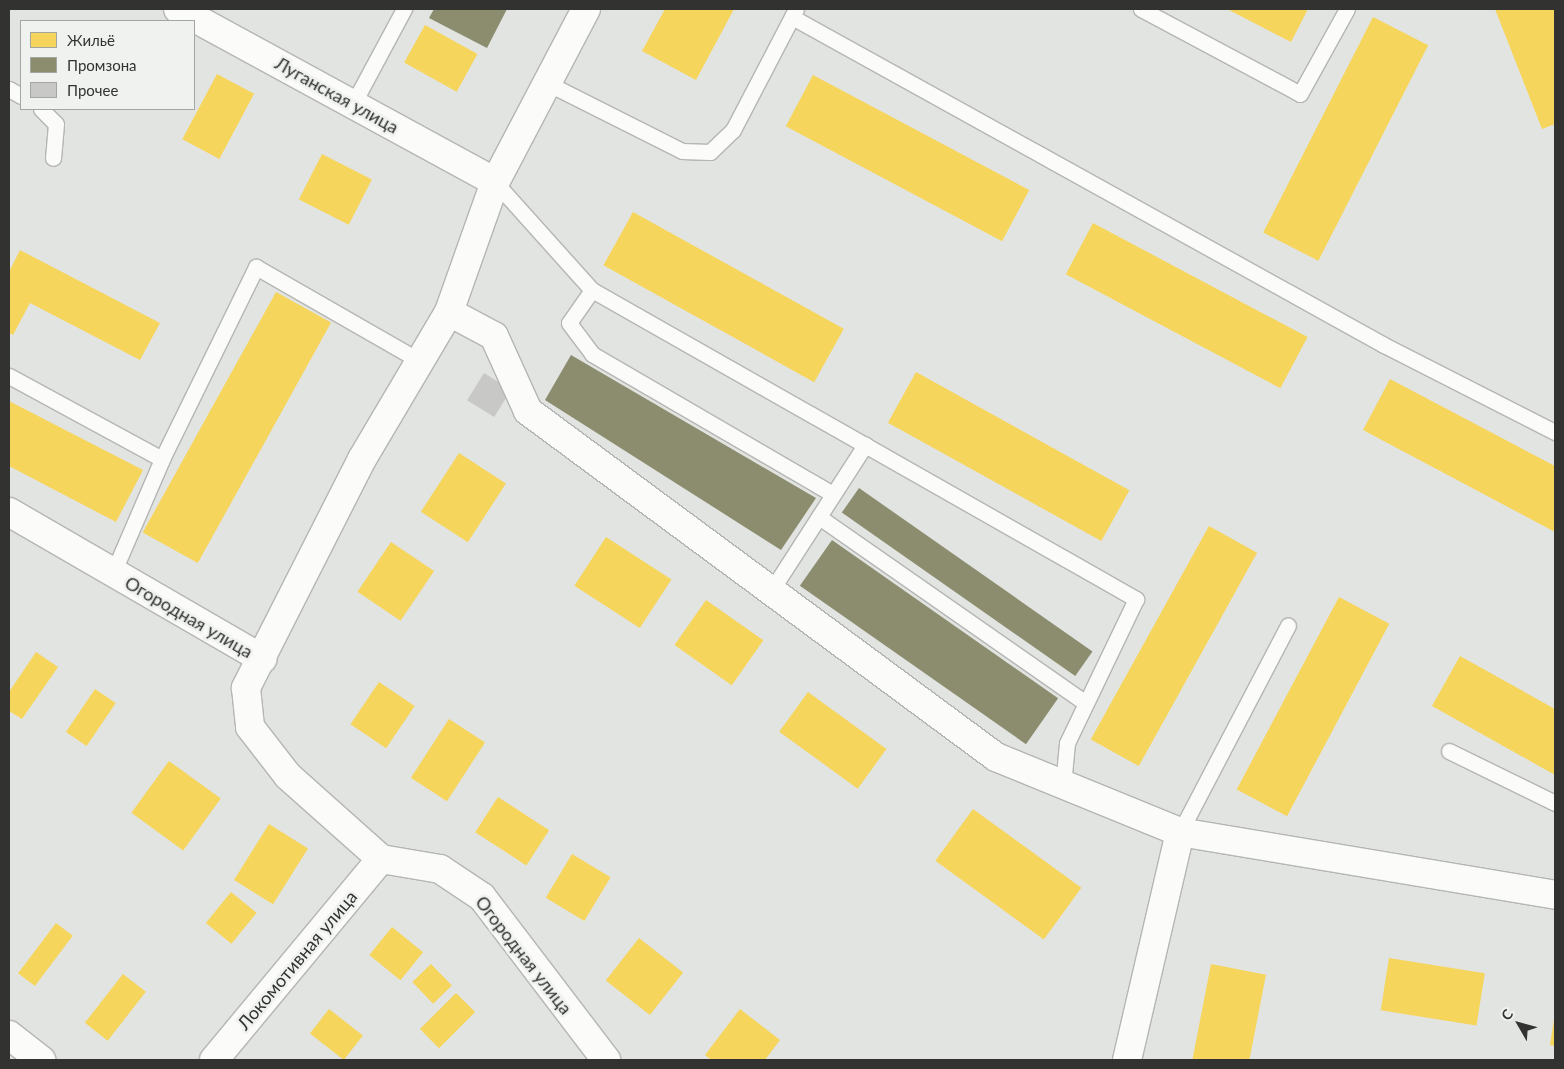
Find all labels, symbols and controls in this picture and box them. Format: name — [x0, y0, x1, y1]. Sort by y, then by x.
legend — [20, 20, 195, 110]
text: Жильё — [67, 31, 115, 49]
street label: Луганская улица — [271, 52, 403, 138]
text: Промзона — [67, 56, 137, 74]
text: Прочее — [67, 81, 118, 99]
street label: Огородная улица — [121, 572, 257, 662]
street label: Локомотивная улица — [233, 886, 361, 1034]
street label: Огородная улица — [471, 892, 577, 1018]
north arrow — [1494, 999, 1544, 1049]
text: С — [1497, 1006, 1516, 1023]

